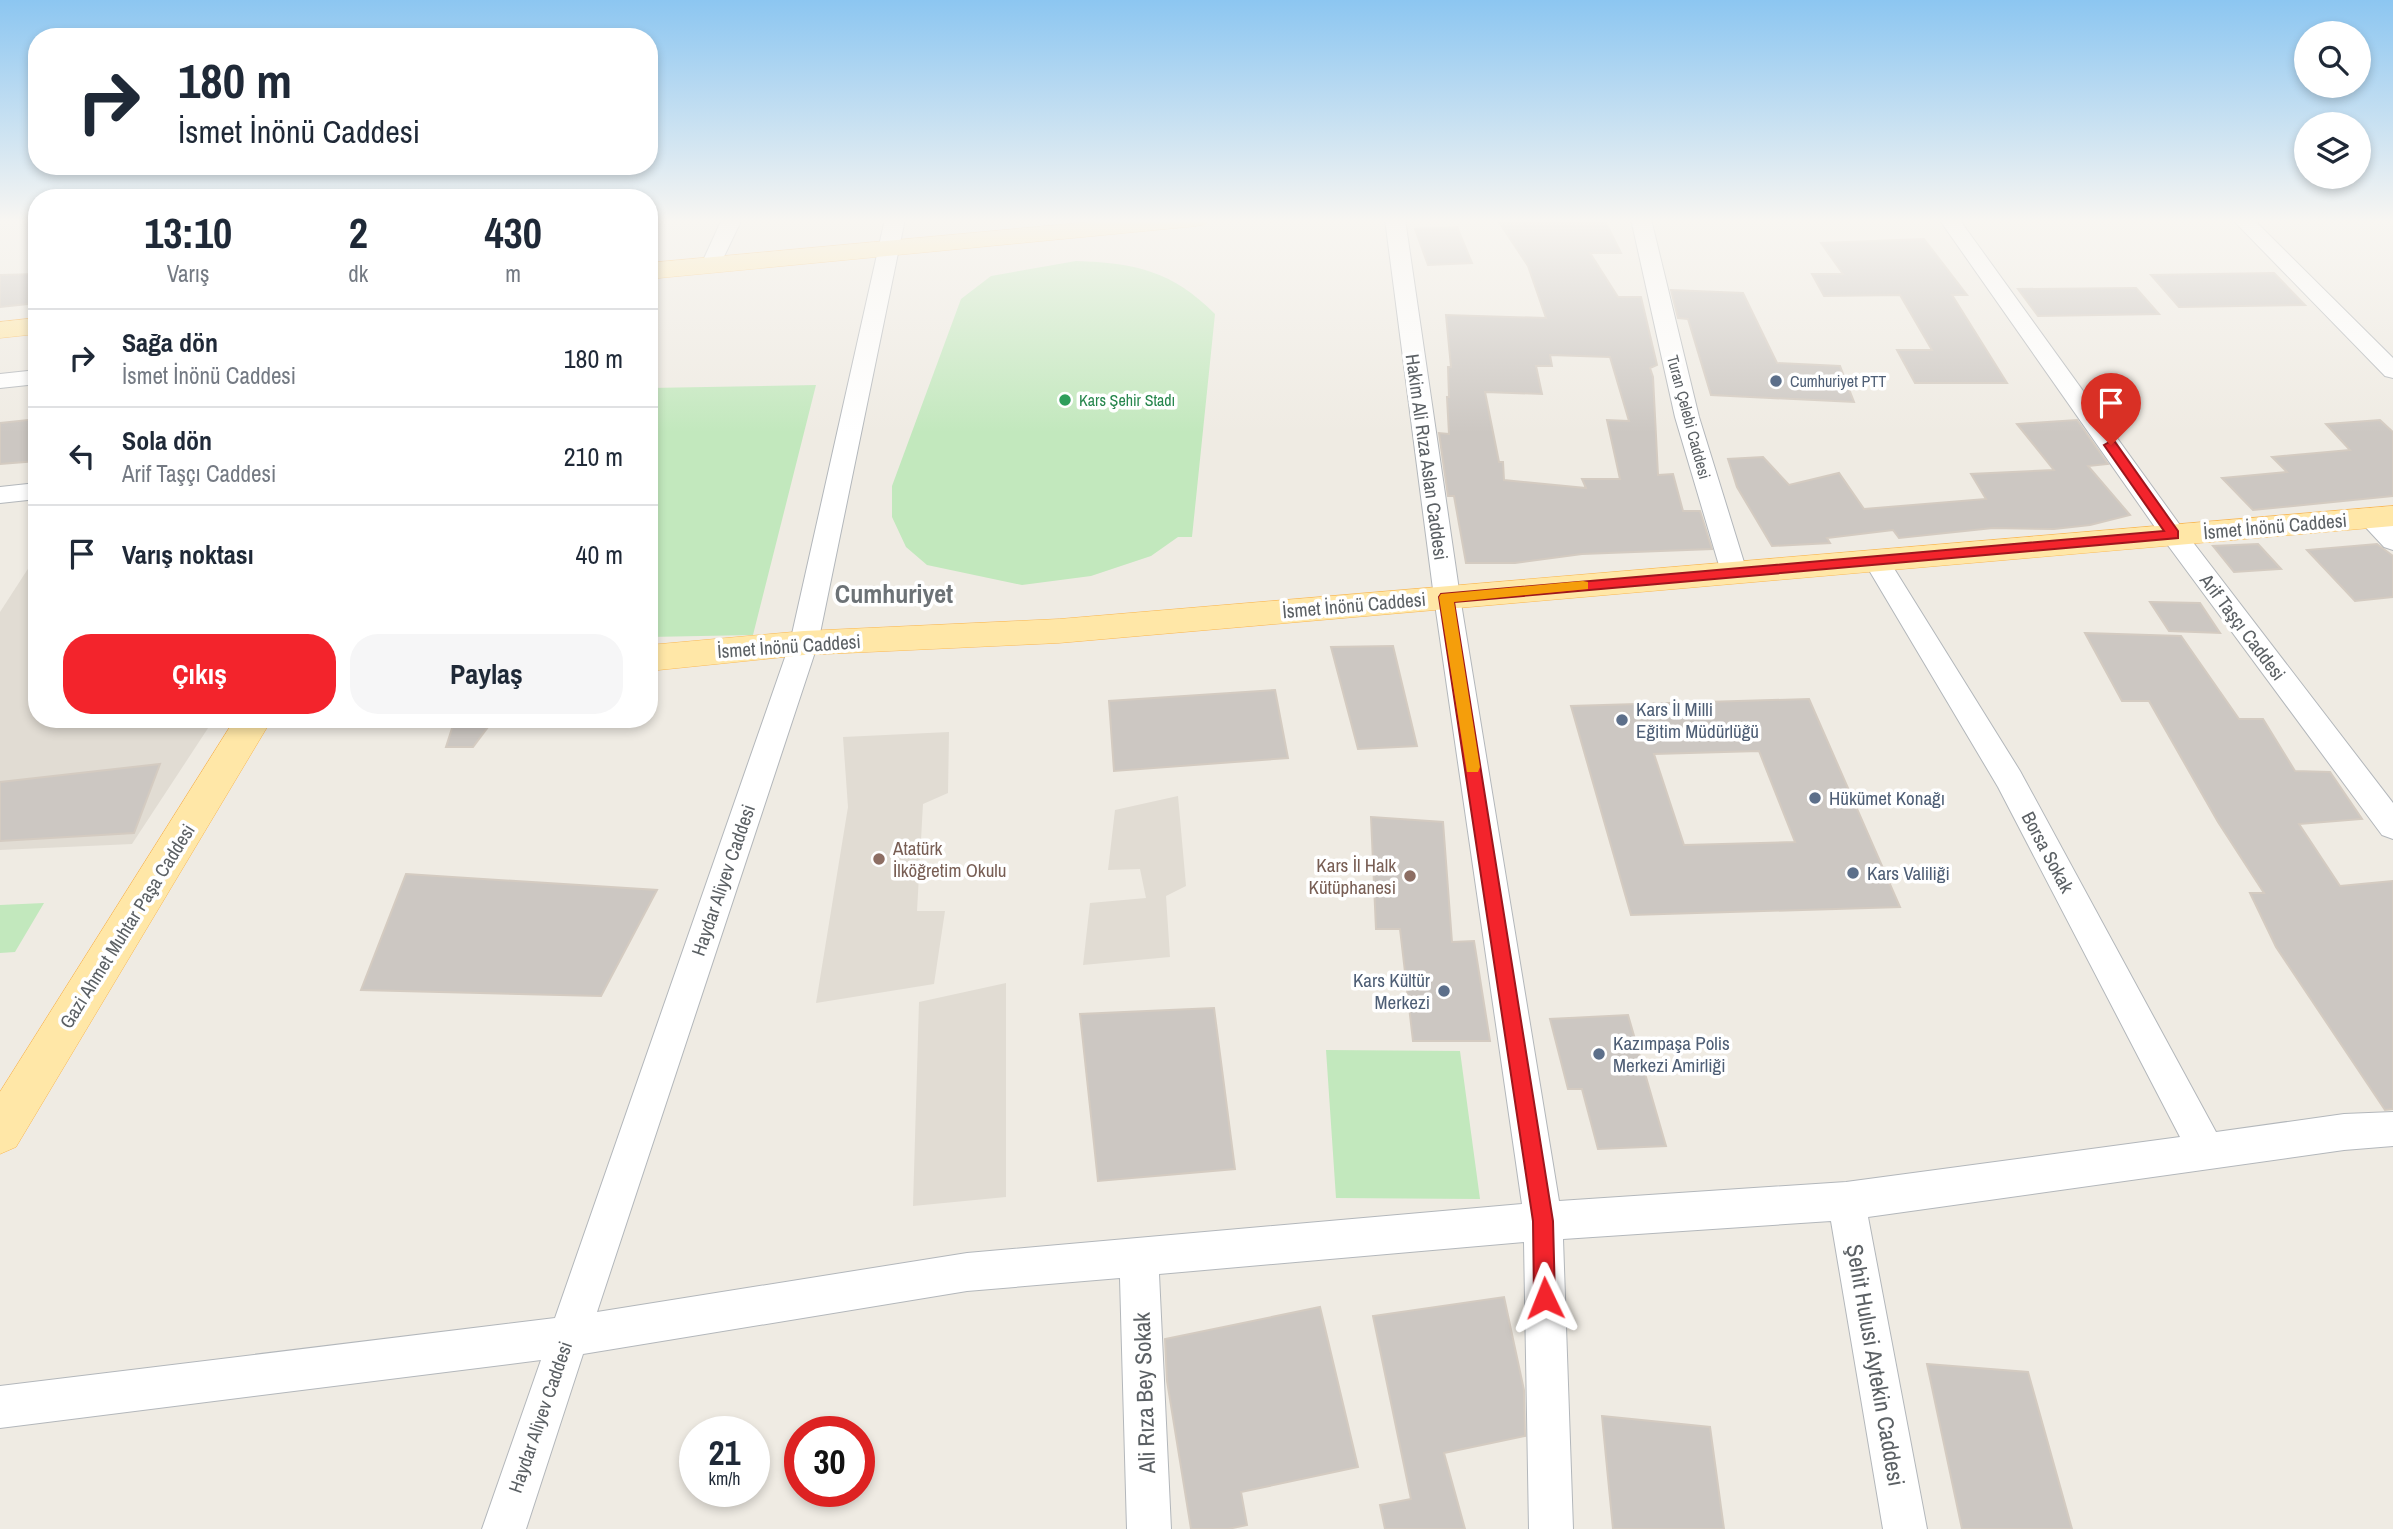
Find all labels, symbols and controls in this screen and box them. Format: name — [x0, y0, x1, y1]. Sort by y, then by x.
map controls — [2294, 21, 2371, 189]
button: search — [2294, 21, 2371, 98]
text: 180 m — [178, 47, 292, 113]
icon: right — [63, 56, 154, 147]
text: İsmet İnönü Caddesi — [178, 110, 420, 153]
button: layers — [2294, 112, 2371, 189]
text: 13:10 — [144, 205, 232, 261]
text: 2 — [349, 205, 368, 261]
text: 430 — [484, 205, 542, 261]
text: Varış — [167, 258, 209, 289]
text: dk — [348, 258, 368, 289]
text: m — [505, 258, 521, 289]
text: Sağa dön — [122, 325, 218, 360]
icon: right — [63, 339, 101, 377]
text: 180 m — [564, 341, 623, 376]
street label: Hakim Ali Rıza Aslan Caddesi — [1400, 352, 1454, 562]
street label: Turan Çelebi Caddesi — [1662, 353, 1716, 481]
text: İsmet İnönü Caddesi — [122, 360, 296, 391]
place label: Cumhuriyet PTT — [1790, 370, 1886, 392]
marker: Cumhuriyet PTT — [1768, 373, 1784, 389]
pin — [2081, 373, 2141, 445]
icon: arrive — [2092, 384, 2130, 422]
place label: Kars Şehir Stadı — [1079, 389, 1175, 411]
marker: Kars Şehir Stadı — [1057, 392, 1073, 408]
text: Sola dön — [122, 423, 212, 458]
icon: left — [63, 437, 101, 475]
text: 210 m — [564, 439, 623, 474]
text: Arif Taşçı Caddesi — [122, 458, 276, 489]
street label: İsmet İnönü Caddesi — [2202, 507, 2348, 545]
icon: arrive — [63, 535, 101, 573]
text: Varış noktası — [122, 537, 254, 572]
text: 40 m — [576, 537, 623, 572]
street label: Arif Taşçı Caddesi — [2194, 568, 2292, 686]
district label: Cumhuriyet — [835, 576, 953, 611]
street label: İsmet İnönü Caddesi — [1281, 586, 1427, 624]
street label: İsmet İnönü Caddesi — [716, 628, 862, 664]
button: Çıkış — [63, 634, 336, 714]
button: Paylaş — [350, 634, 623, 714]
place label: Kars İl Milli Eğitim Müdürlüğü — [1636, 696, 1759, 744]
marker: Kars İl Milli Eğitim Müdürlüğü — [1614, 712, 1630, 728]
place label: Hükümet Konağı — [1829, 785, 1945, 811]
marker: Hükümet Konağı — [1807, 790, 1823, 806]
street label: Haydar Aliyev Caddesi — [685, 801, 761, 959]
street label: Borsa Sokak — [2016, 807, 2080, 897]
street label: Gazi Ahmet Muhtar Paşa Caddesi — [53, 819, 201, 1033]
place label: Atatürk İlköğretim Okulu — [892, 835, 1006, 883]
marker: Atatürk İlköğretim Okulu — [871, 851, 887, 867]
place label: Kars İl Halk Kütüphanesi — [1309, 852, 1396, 900]
place label: Kars Valiliği — [1867, 860, 1950, 886]
marker: Kars Valiliği — [1845, 865, 1861, 881]
marker: Kars İl Halk Kütüphanesi — [1402, 868, 1418, 884]
place label: Kars Kültür Merkezi — [1353, 967, 1431, 1015]
marker: Kars Kültür Merkezi — [1436, 983, 1452, 999]
place label: Kazımpaşa Polis Merkezi Amirliği — [1613, 1030, 1730, 1078]
marker: Kazımpaşa Polis Merkezi Amirliği — [1591, 1046, 1607, 1062]
street label: Şehit Hulusi Aytekin Caddesi — [1839, 1242, 1913, 1488]
position arrow — [1508, 1261, 1582, 1335]
street label: Ali Rıza Bey Sokak — [1126, 1311, 1162, 1475]
street label: Haydar Aliyev Caddesi — [502, 1338, 578, 1496]
speed limit sign: 30 — [784, 1416, 875, 1507]
text: 21 — [709, 1429, 740, 1476]
text: km/h — [709, 1466, 741, 1491]

